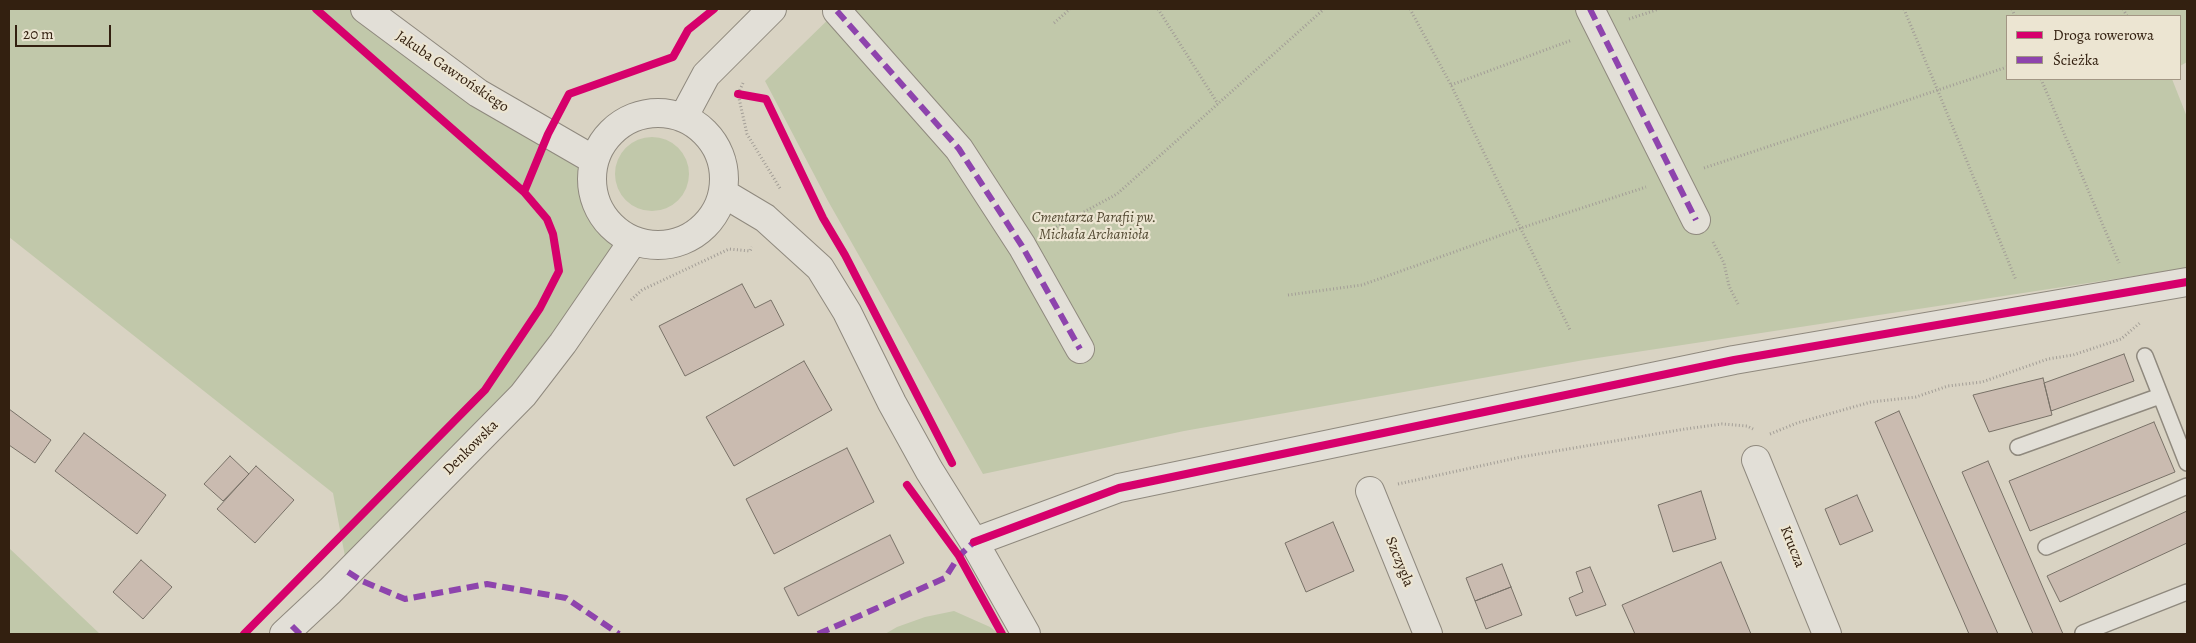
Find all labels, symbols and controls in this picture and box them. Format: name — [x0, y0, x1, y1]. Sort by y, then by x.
scale bar — [18, 15, 114, 47]
legend — [2006, 15, 2181, 80]
text: 20 m — [23, 24, 54, 44]
text: Droga rowerowa — [2053, 25, 2154, 45]
street label: Jakuba Gawrońskiego — [392, 27, 512, 117]
text: Ścieżka — [2053, 50, 2099, 70]
park label: Cmentarza Parafii pw. Michała Archanioła — [1032, 209, 1156, 244]
street label: Denkowska — [440, 417, 502, 479]
street label: Krucza — [1776, 523, 1808, 571]
street label: Szczygla — [1381, 534, 1417, 590]

